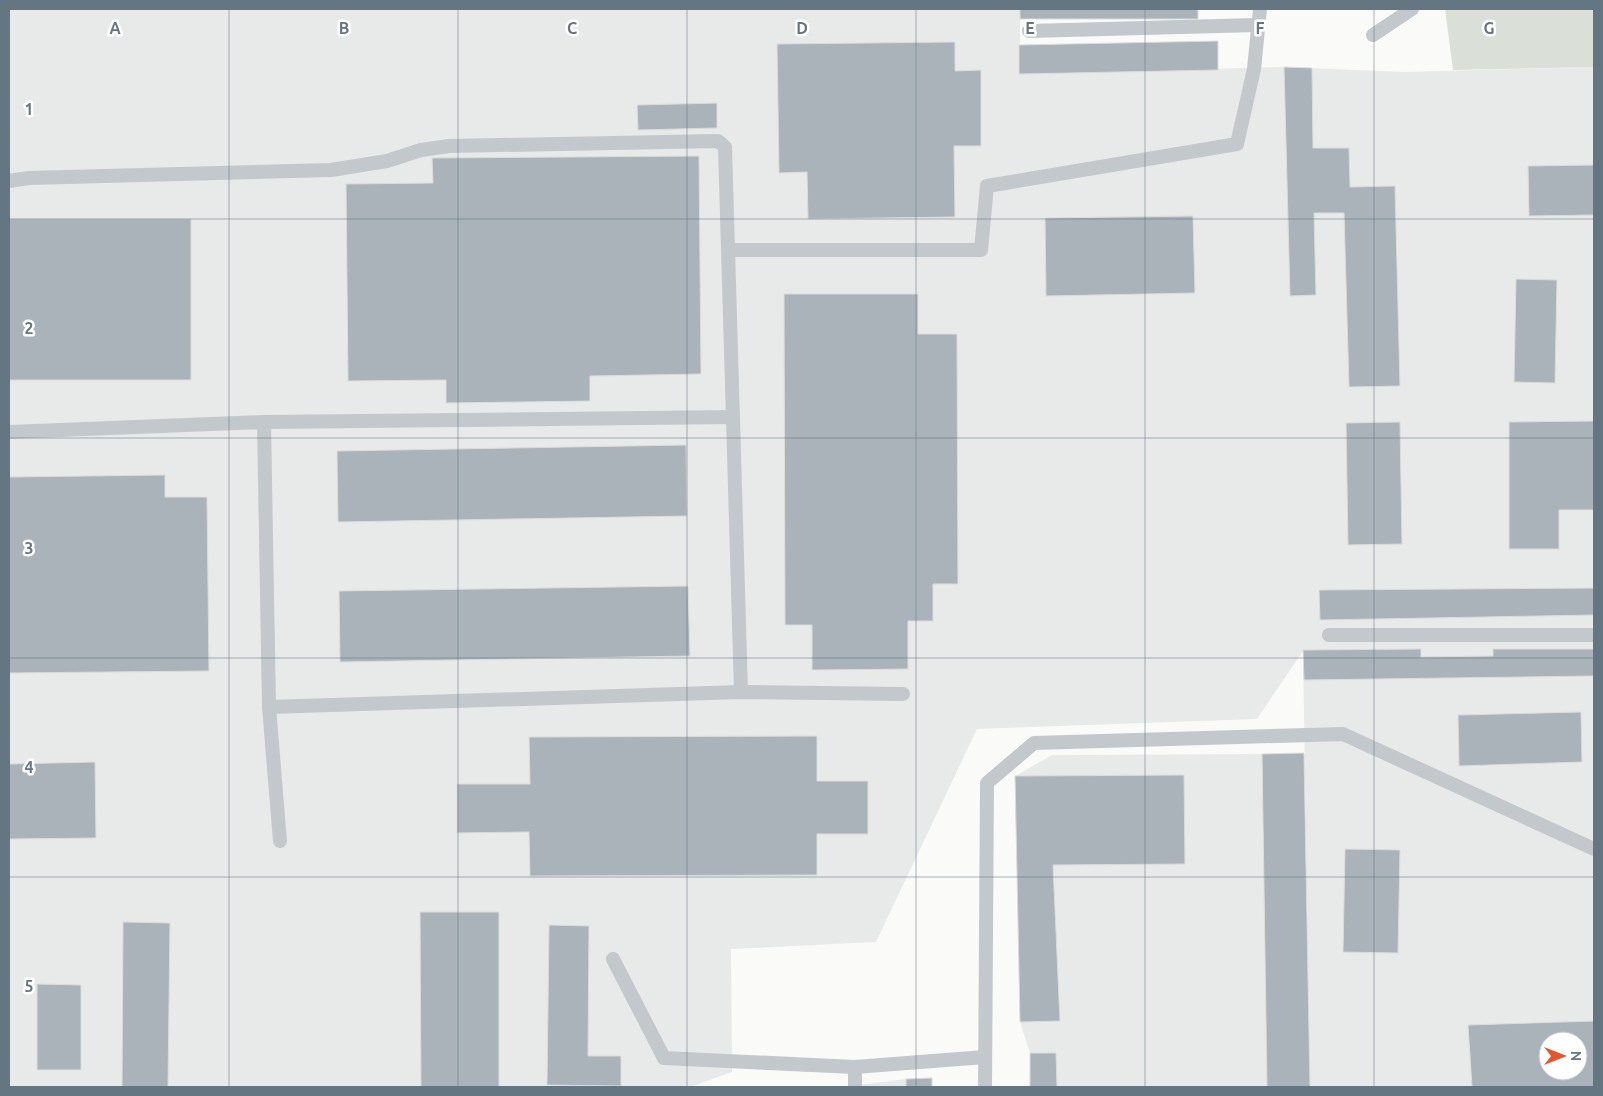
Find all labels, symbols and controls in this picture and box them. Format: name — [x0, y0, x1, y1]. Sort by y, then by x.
text: A — [109, 19, 121, 37]
text: B — [339, 19, 349, 37]
text: C — [567, 19, 577, 37]
text: D — [796, 19, 808, 37]
text: E — [1025, 19, 1035, 37]
text: F — [1256, 19, 1265, 37]
text: G — [1483, 19, 1495, 37]
text: 1 — [24, 100, 34, 118]
text: 2 — [24, 319, 34, 337]
text: 3 — [24, 539, 34, 557]
text: 4 — [24, 758, 34, 776]
text: 5 — [24, 977, 34, 995]
north arrow — [1538, 1031, 1588, 1081]
text: N — [1568, 1051, 1584, 1061]

